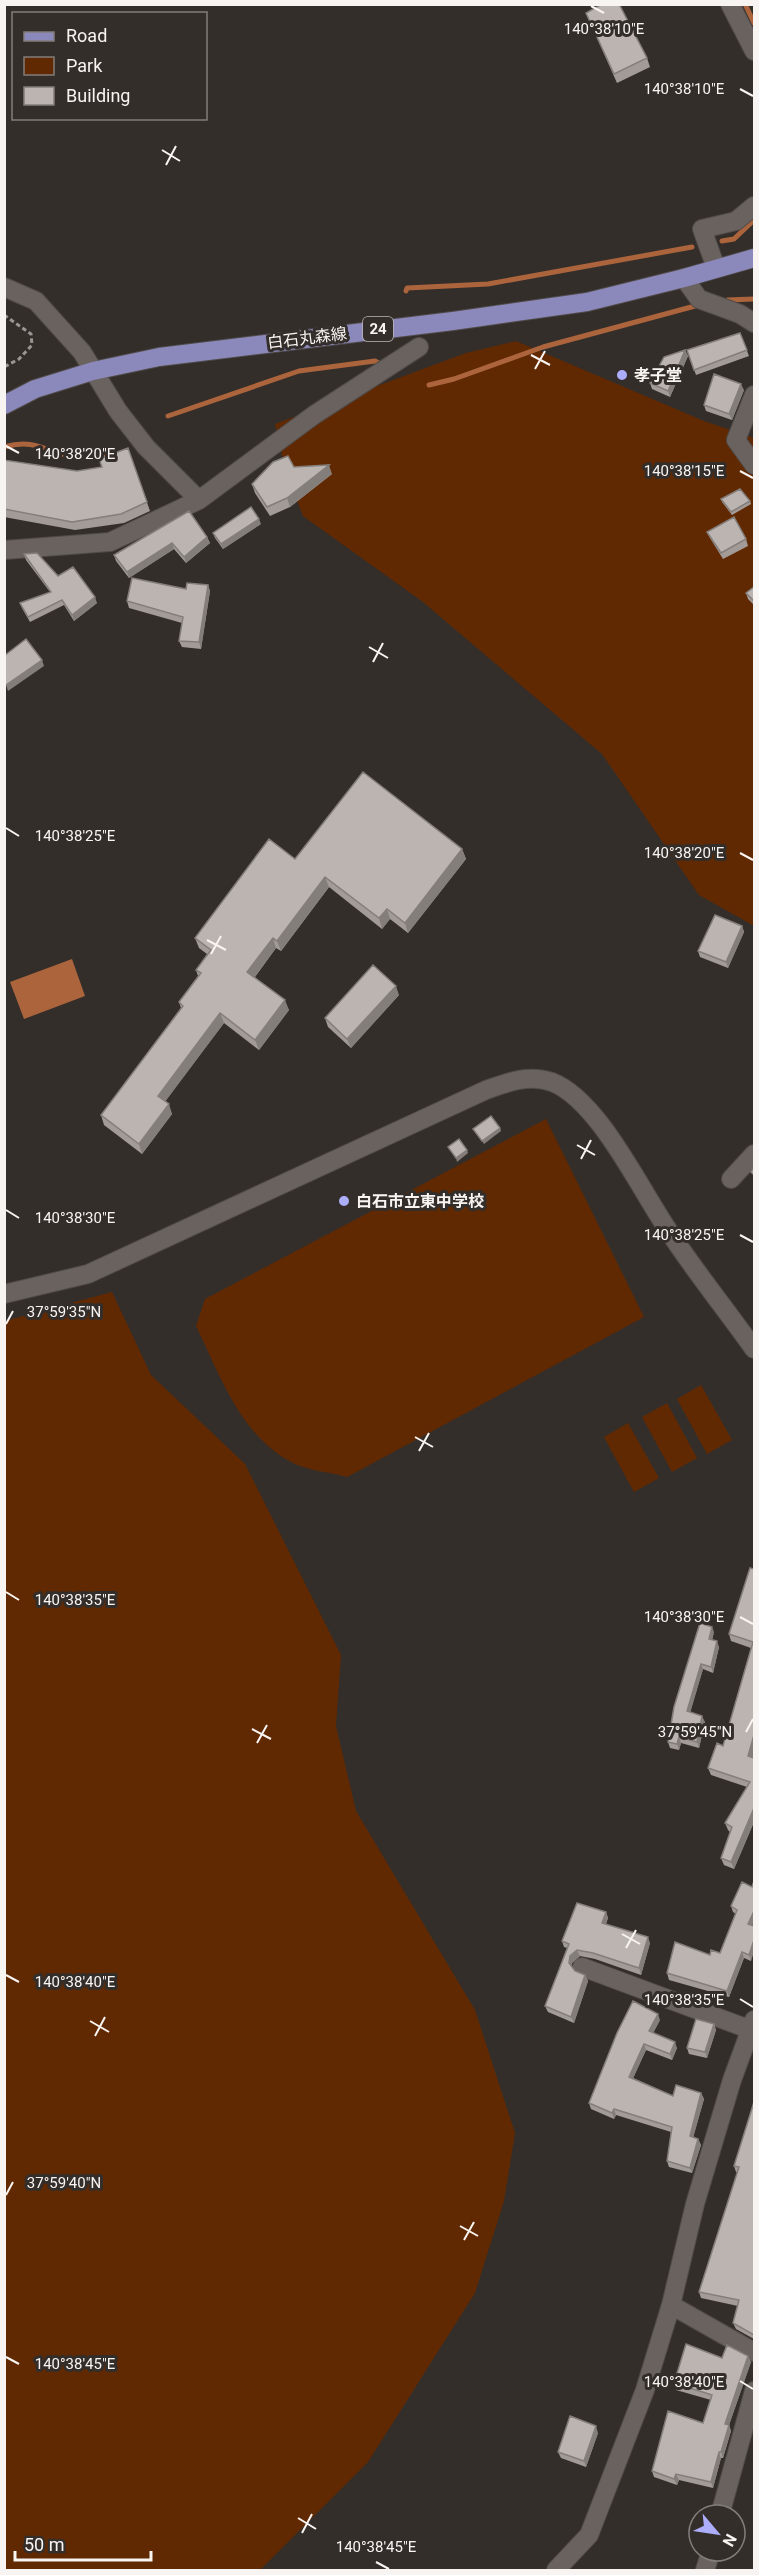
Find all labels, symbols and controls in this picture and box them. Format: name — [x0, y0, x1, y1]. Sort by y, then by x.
legend — [12, 12, 207, 120]
text: 140°38'10"E — [564, 20, 645, 38]
text: Road — [66, 25, 107, 46]
text: Park — [66, 55, 103, 76]
text: 140°38'10"E — [644, 80, 725, 98]
text: Building — [66, 85, 130, 106]
road number: 24 — [363, 317, 393, 341]
street label: 白石丸森線 — [266, 324, 348, 352]
place label: 孝子堂 — [634, 366, 682, 385]
marker: 孝子堂 — [615, 368, 629, 382]
text: 140°38'20"E — [35, 445, 116, 463]
text: 140°38'15"E — [644, 462, 725, 480]
text: 140°38'25"E — [35, 827, 116, 845]
text: 140°38'20"E — [644, 844, 725, 862]
place label: 白石市立東中学校 — [356, 1192, 484, 1211]
marker: 白石市立東中学校 — [337, 1194, 351, 1208]
text: 140°38'30"E — [35, 1209, 116, 1227]
text: 140°38'25"E — [644, 1226, 725, 1244]
text: 37°59'35"N — [27, 1303, 101, 1321]
text: 140°38'35"E — [35, 1591, 116, 1609]
text: 140°38'30"E — [644, 1608, 725, 1626]
text: 37°59'45"N — [658, 1723, 732, 1741]
text: 140°38'40"E — [35, 1973, 116, 1991]
text: 140°38'35"E — [644, 1991, 725, 2009]
text: 37°59'40"N — [27, 2174, 101, 2192]
text: 140°38'45"E — [35, 2355, 116, 2373]
text: 140°38'40"E — [644, 2373, 725, 2391]
north arrow — [687, 2503, 747, 2563]
scale bar — [15, 2524, 152, 2562]
text: N — [719, 2530, 741, 2550]
text: 50 m — [24, 2534, 64, 2555]
text: 140°38'45"E — [336, 2538, 417, 2556]

